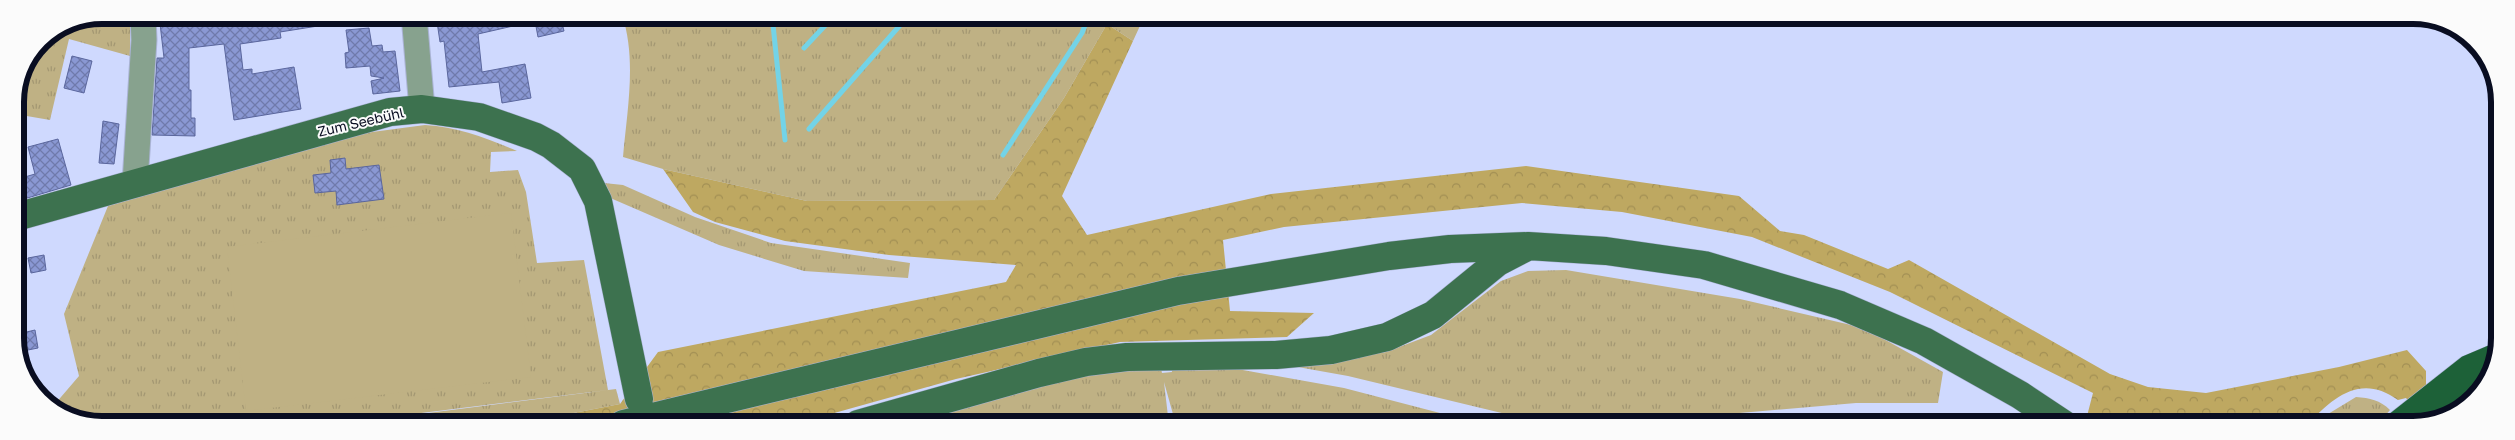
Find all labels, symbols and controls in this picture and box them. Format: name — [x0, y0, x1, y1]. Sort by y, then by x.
street label: Zum Seebühl — [316, 103, 406, 140]

